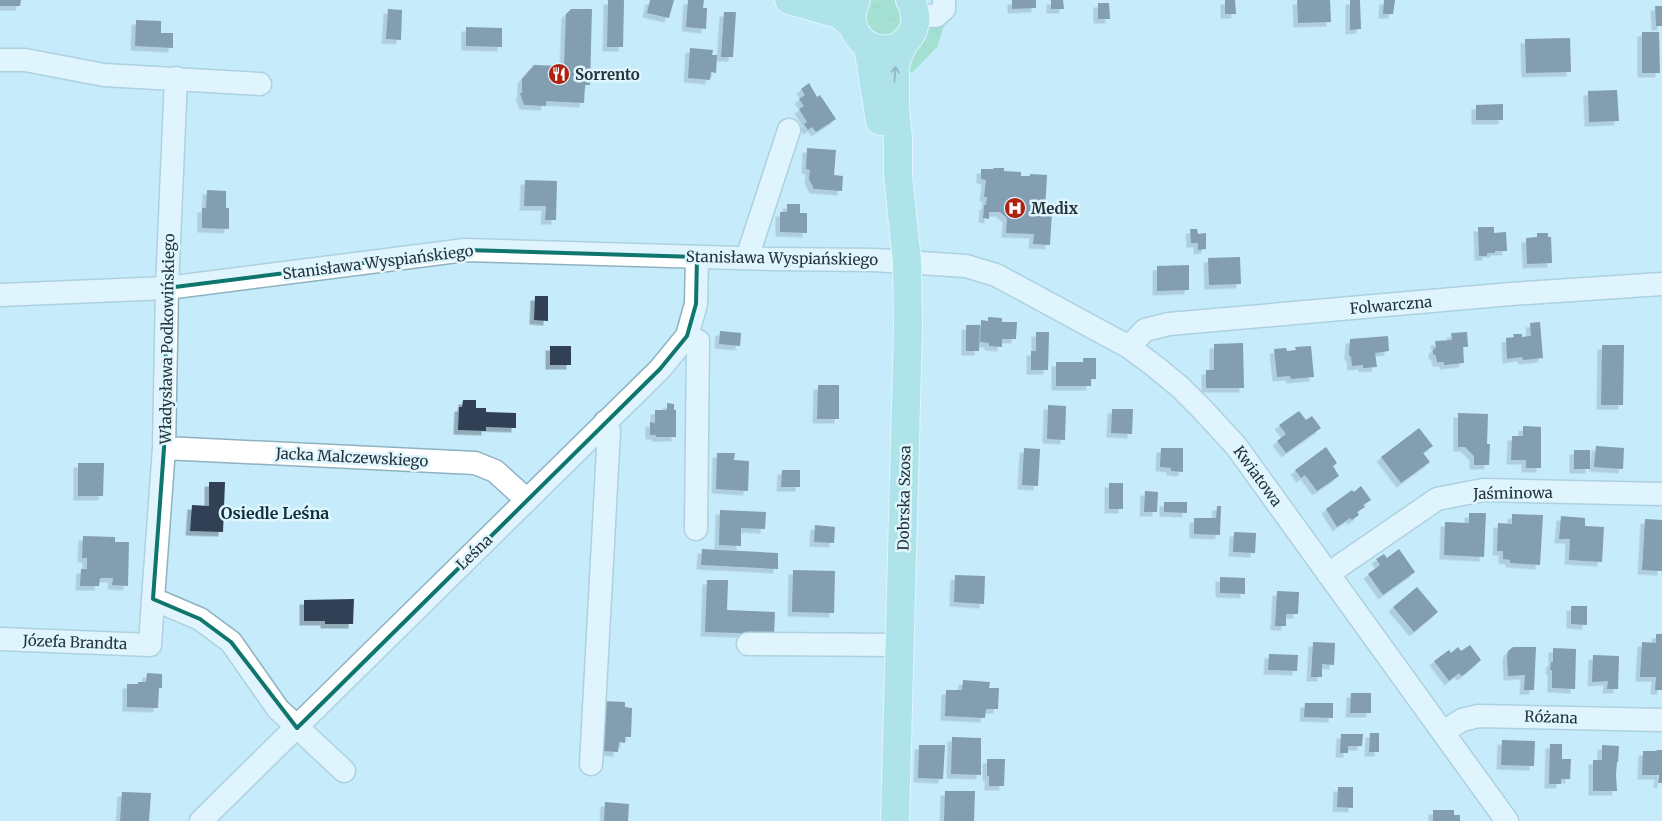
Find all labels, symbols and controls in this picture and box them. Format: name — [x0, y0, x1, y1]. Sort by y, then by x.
restaurant icon: Sorrento — [547, 62, 571, 86]
place label: Sorrento — [575, 65, 640, 84]
one-way arrow — [890, 66, 900, 82]
hospital icon: Medix — [1003, 196, 1027, 220]
place label: Medix — [1031, 199, 1079, 218]
street label: Władysława Podkowińskiego — [156, 233, 178, 446]
street label: Stanisława Wyspiańskiego — [282, 241, 475, 283]
street label: Stanisława Wyspiańskiego — [686, 247, 878, 269]
street label: Folwarczna — [1349, 292, 1433, 318]
street label: Kwiatowa — [1230, 442, 1286, 510]
street label: Jacka Malczewskiego — [274, 443, 429, 470]
street label: Dobrska Szosa — [894, 445, 914, 551]
street label: Jaśminowa — [1472, 483, 1553, 503]
district label: Osiedle Leśna — [221, 503, 329, 523]
street label: Leśna — [452, 530, 496, 574]
street label: Józefa Brandta — [21, 631, 128, 653]
street label: Różana — [1524, 707, 1578, 727]

